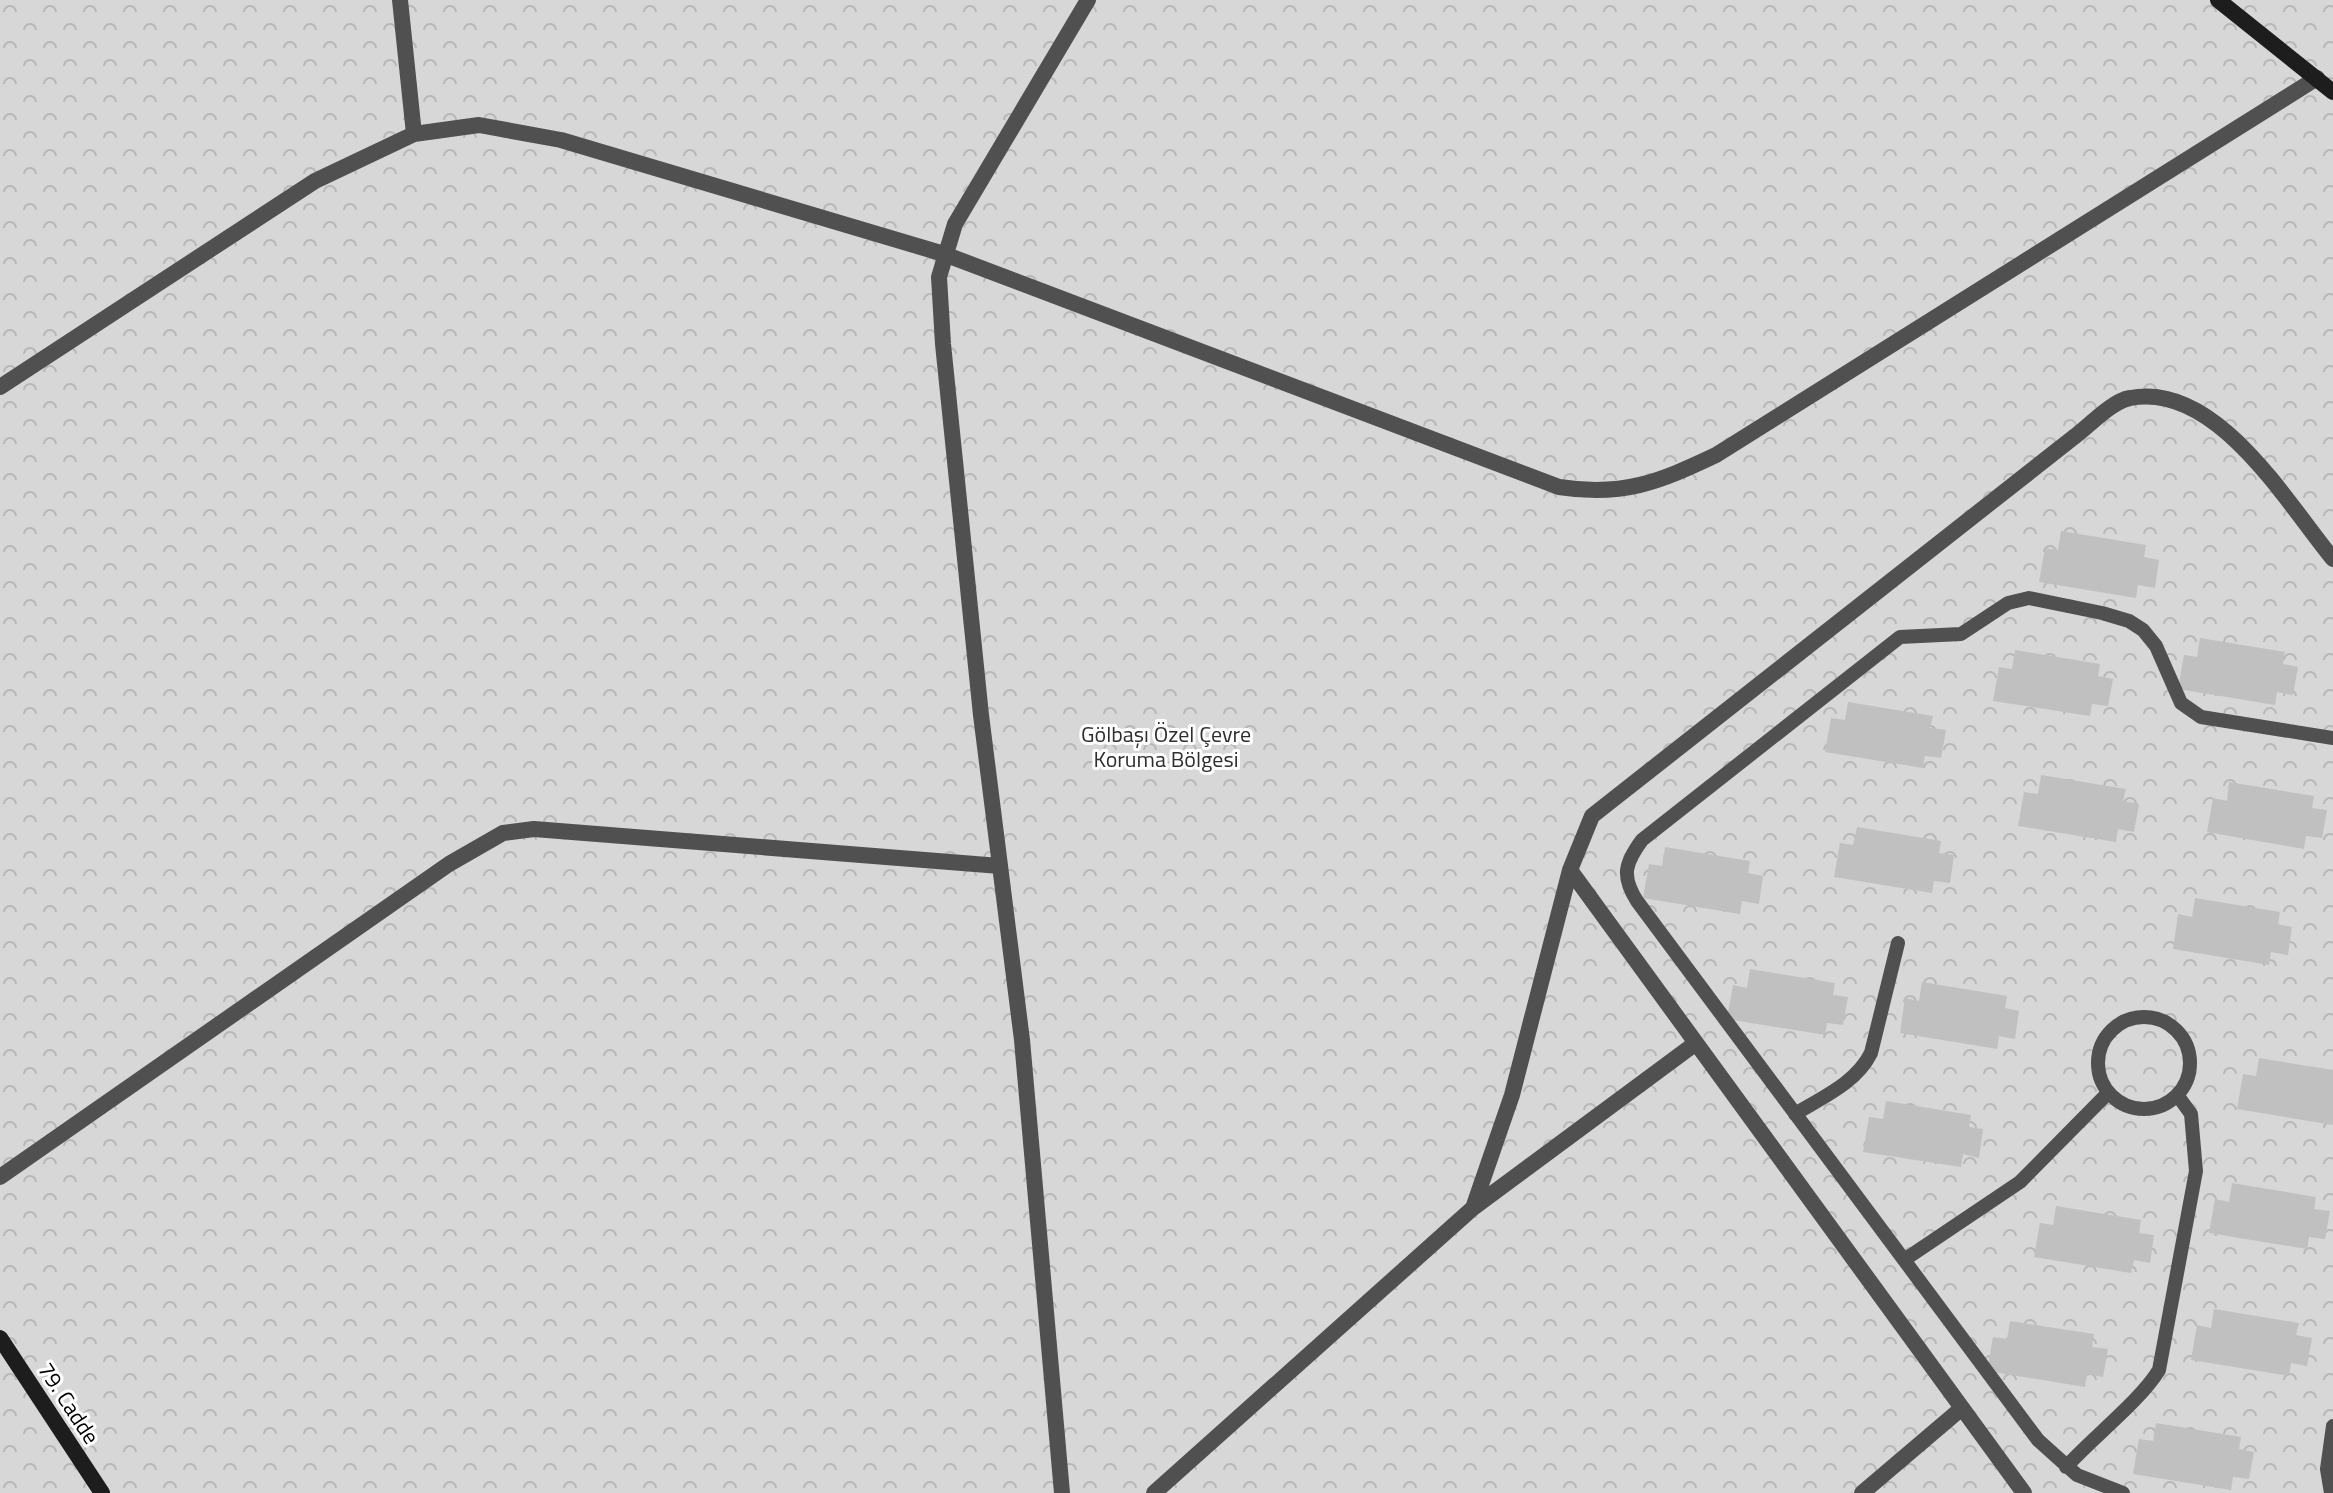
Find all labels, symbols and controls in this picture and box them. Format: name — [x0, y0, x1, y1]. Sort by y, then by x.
park label: Gölbaşı Özel Çevre Koruma Bölgesi — [1081, 717, 1251, 776]
street label: 79. Cadde — [30, 1355, 108, 1451]

